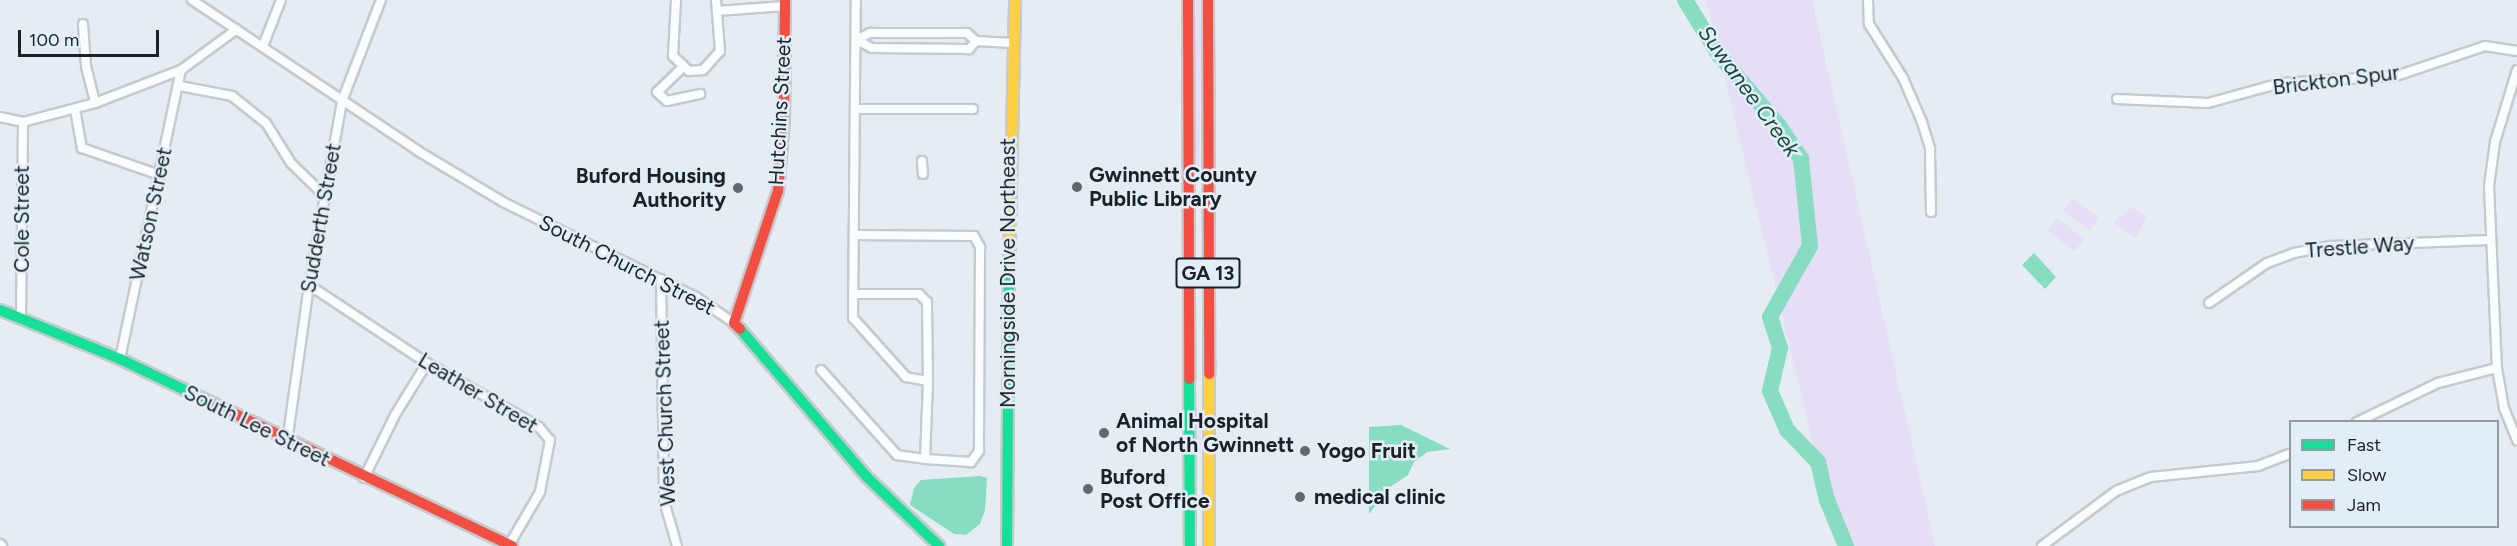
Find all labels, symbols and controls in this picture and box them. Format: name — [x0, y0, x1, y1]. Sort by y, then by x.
scale bar — [21, 18, 162, 56]
water label: Suwanee Creek — [1693, 20, 1805, 162]
text: 100 m — [29, 29, 79, 51]
street label: Hutchins Street — [764, 36, 796, 186]
street label: Brickton Spur — [2271, 60, 2401, 100]
street label: Morningside Drive Northeast — [995, 138, 1021, 408]
street label: Sudderth Street — [295, 141, 347, 295]
street label: Watson Street — [125, 145, 177, 283]
place label: Gwinnett County Public Library — [1089, 162, 1257, 212]
place label: Buford Housing Authority — [576, 163, 726, 213]
street label: Cole Street — [9, 165, 35, 273]
marker: Gwinnett County Public Library — [1070, 180, 1084, 194]
marker: Buford Housing Authority — [731, 181, 745, 195]
street label: South Church Street — [535, 210, 719, 320]
street label: Trestle Way — [2305, 231, 2415, 263]
road number: GA 13 — [1175, 256, 1241, 290]
street label: West Church Street — [649, 319, 681, 507]
street label: Leather Street — [414, 347, 542, 439]
street label: South Lee Street — [180, 380, 334, 472]
place label: Animal Hospital of North Gwinnett — [1116, 408, 1294, 458]
legend — [2289, 420, 2499, 528]
marker: Animal Hospital of North Gwinnett — [1097, 426, 1111, 440]
text: Fast — [2347, 434, 2381, 456]
place label: Yogo Fruit — [1317, 438, 1416, 464]
marker: Yogo Fruit — [1298, 444, 1312, 458]
place label: Buford Post Office — [1100, 464, 1210, 514]
text: Slow — [2347, 464, 2386, 486]
marker: Buford Post Office — [1081, 482, 1095, 496]
place label: medical clinic — [1314, 484, 1446, 510]
marker: medical clinic — [1291, 488, 1309, 506]
text: Jam — [2347, 494, 2381, 516]

